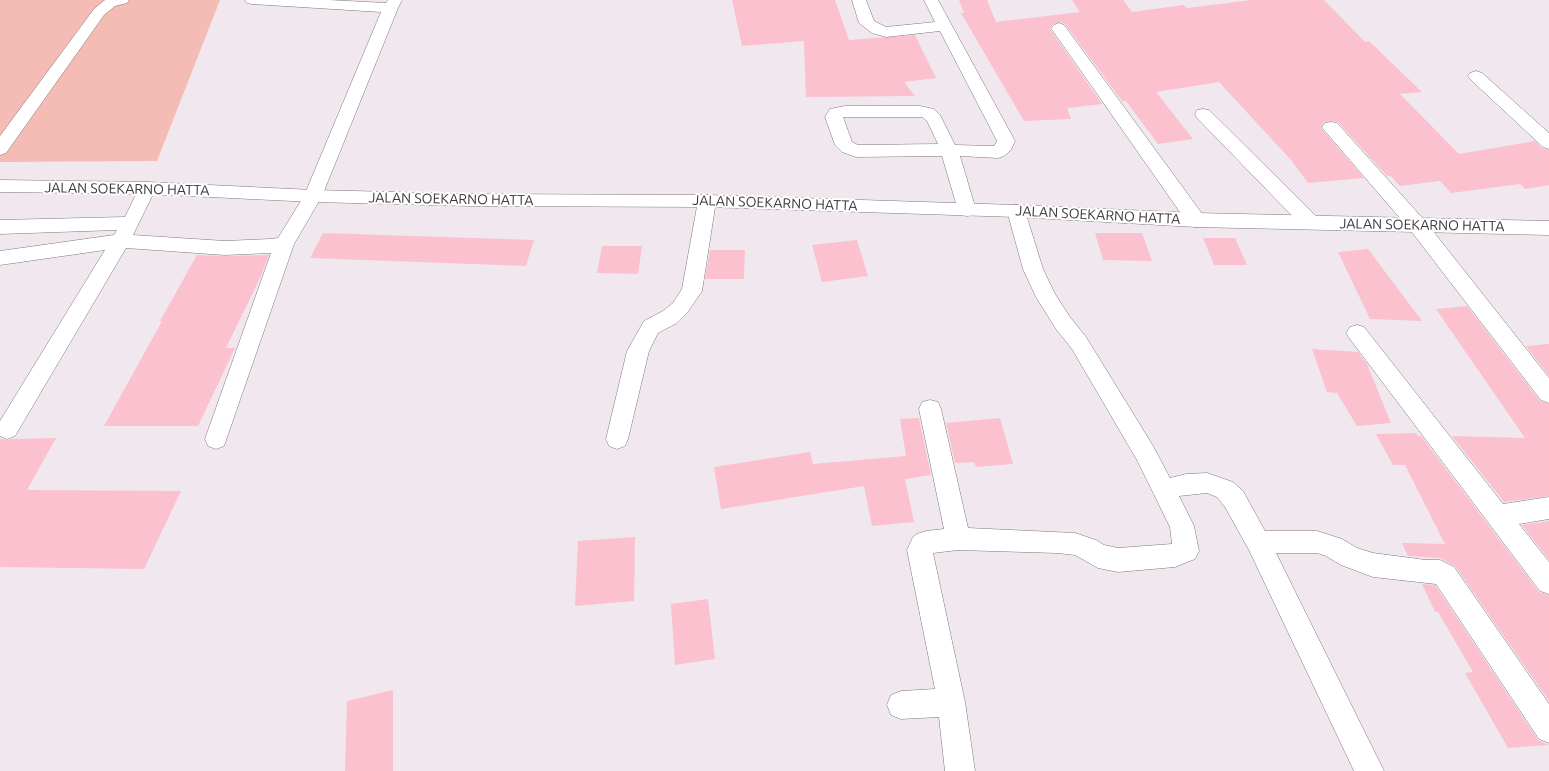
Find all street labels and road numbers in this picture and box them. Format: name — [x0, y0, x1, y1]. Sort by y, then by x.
street label: JALAN SOEKARNO HATTA — [44, 179, 210, 199]
street label: JALAN SOEKARNO HATTA — [368, 189, 534, 209]
street label: JALAN SOEKARNO HATTA — [692, 192, 858, 214]
street label: JALAN SOEKARNO HATTA — [1015, 202, 1181, 228]
street label: JALAN SOEKARNO HATTA — [1339, 215, 1505, 235]

